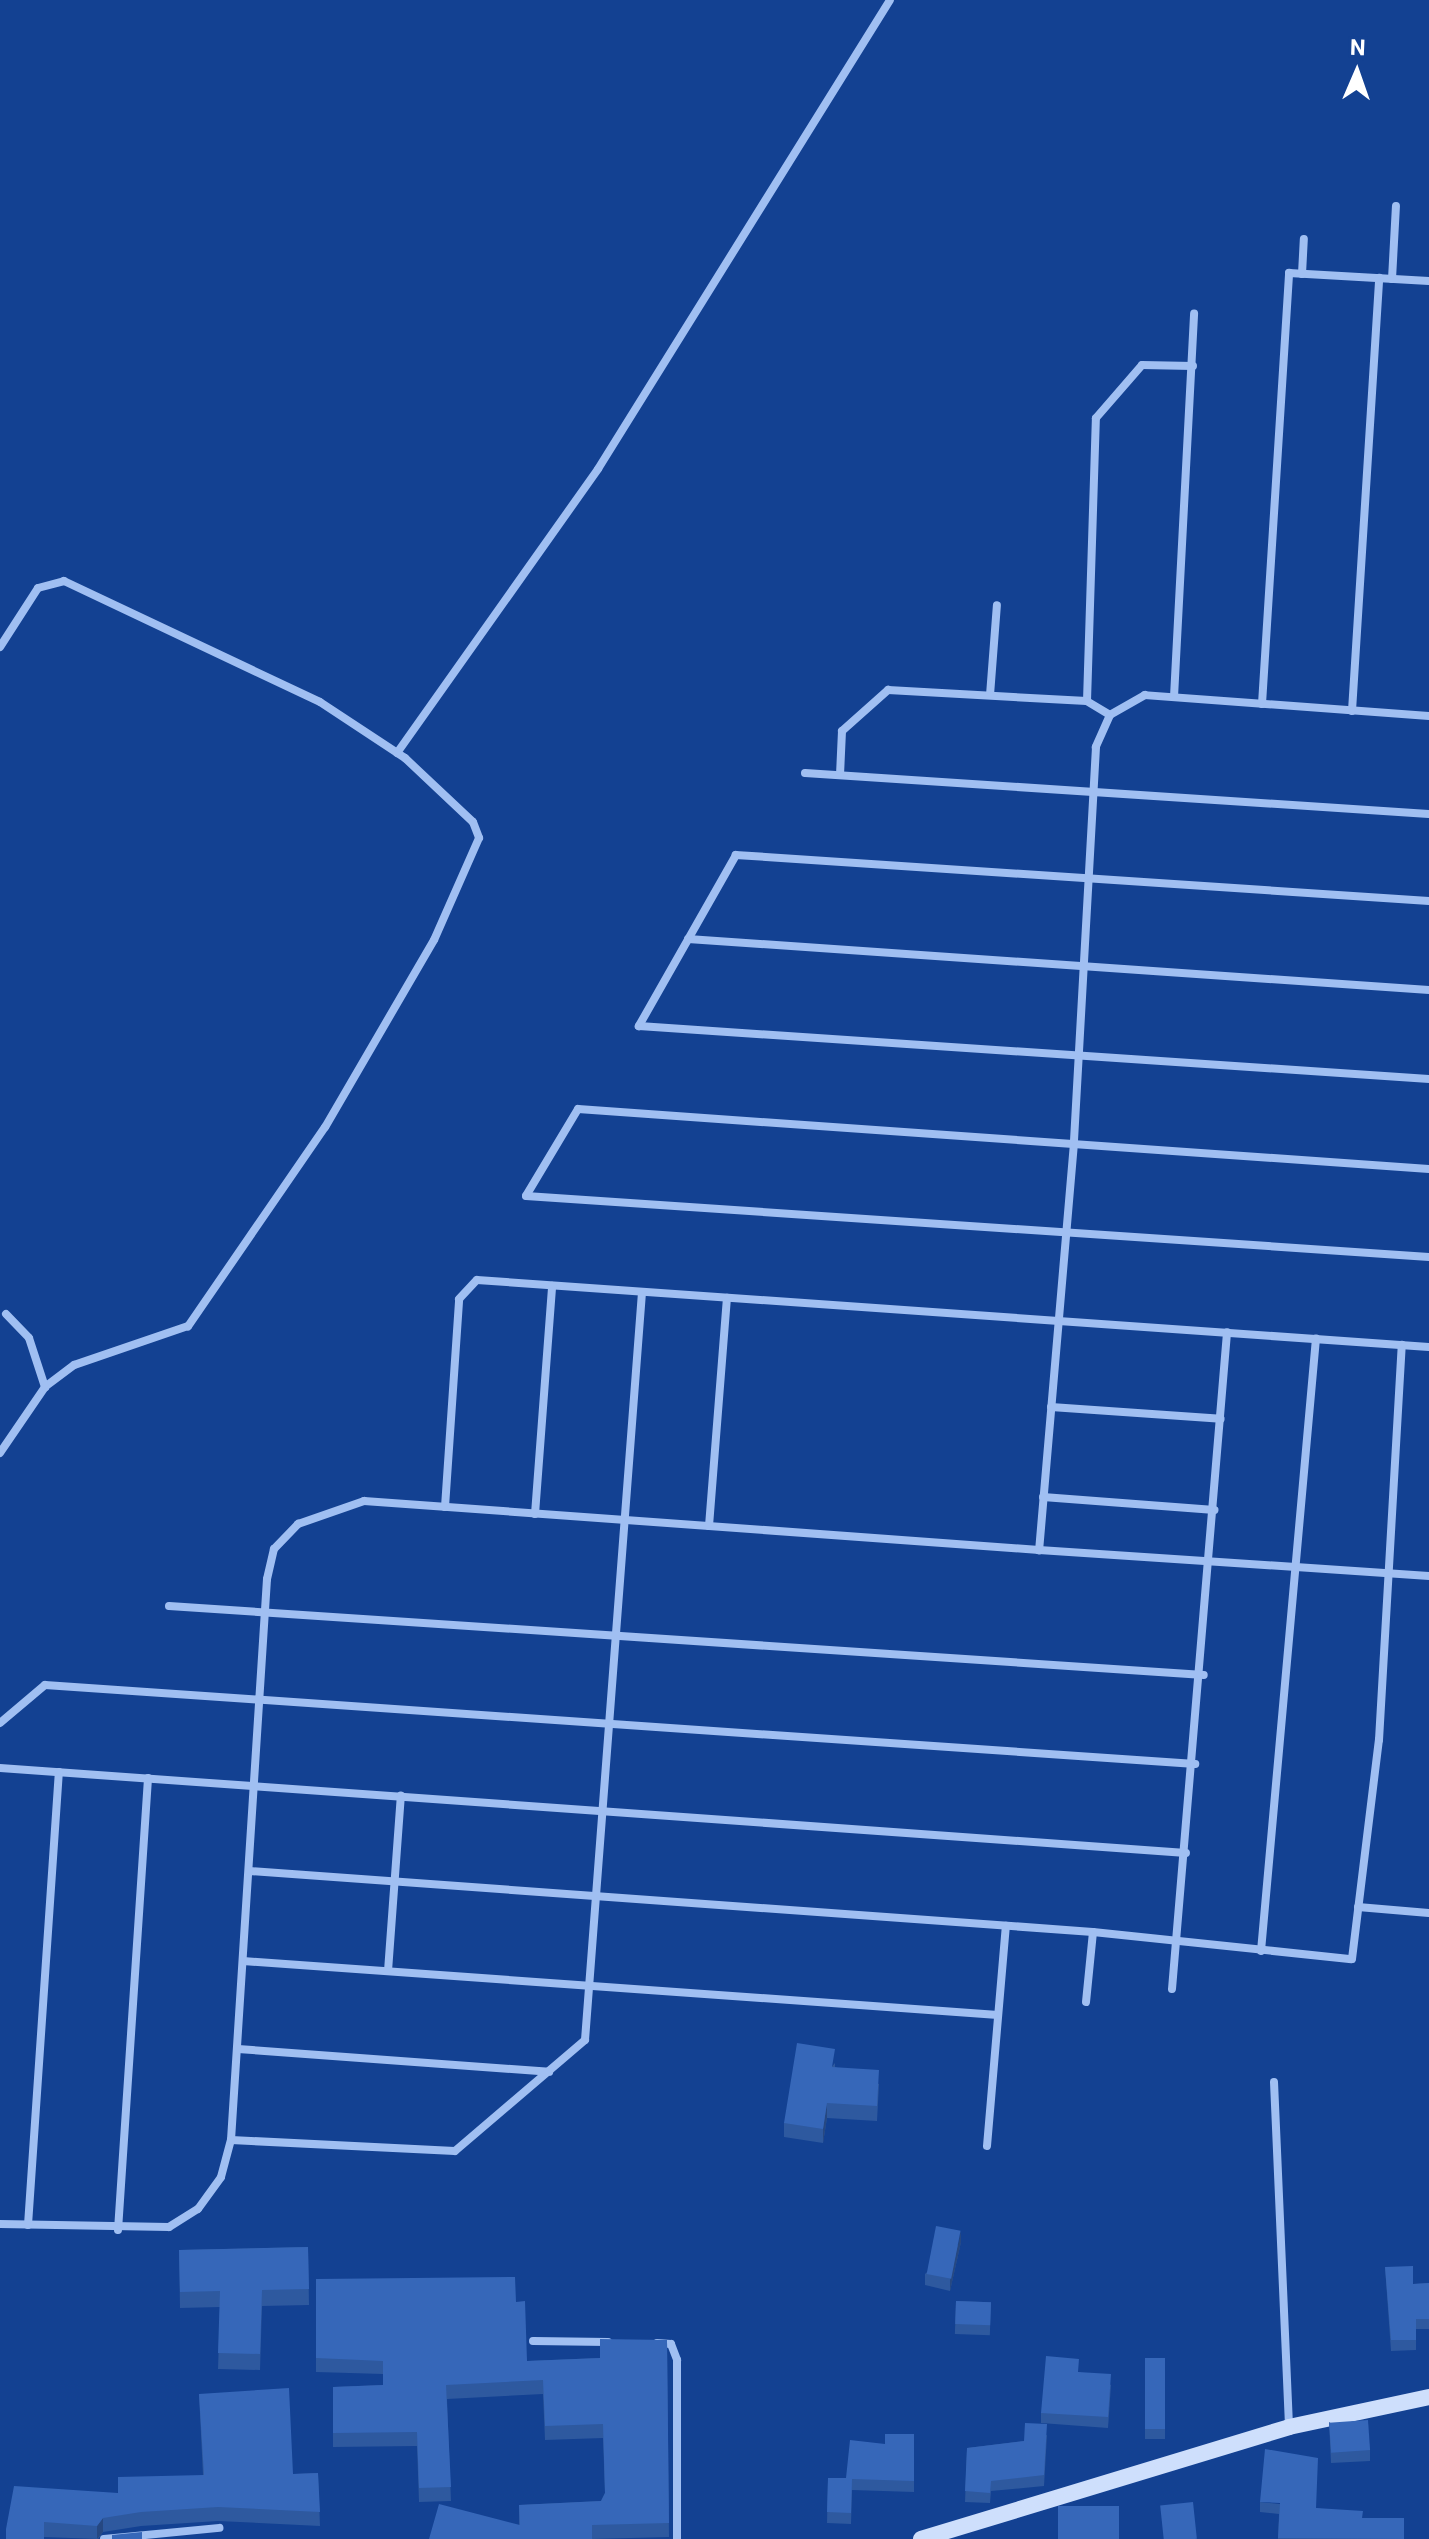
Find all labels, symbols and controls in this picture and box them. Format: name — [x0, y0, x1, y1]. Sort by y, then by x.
north arrow — [1317, 32, 1397, 112]
text: N — [1350, 35, 1366, 60]

